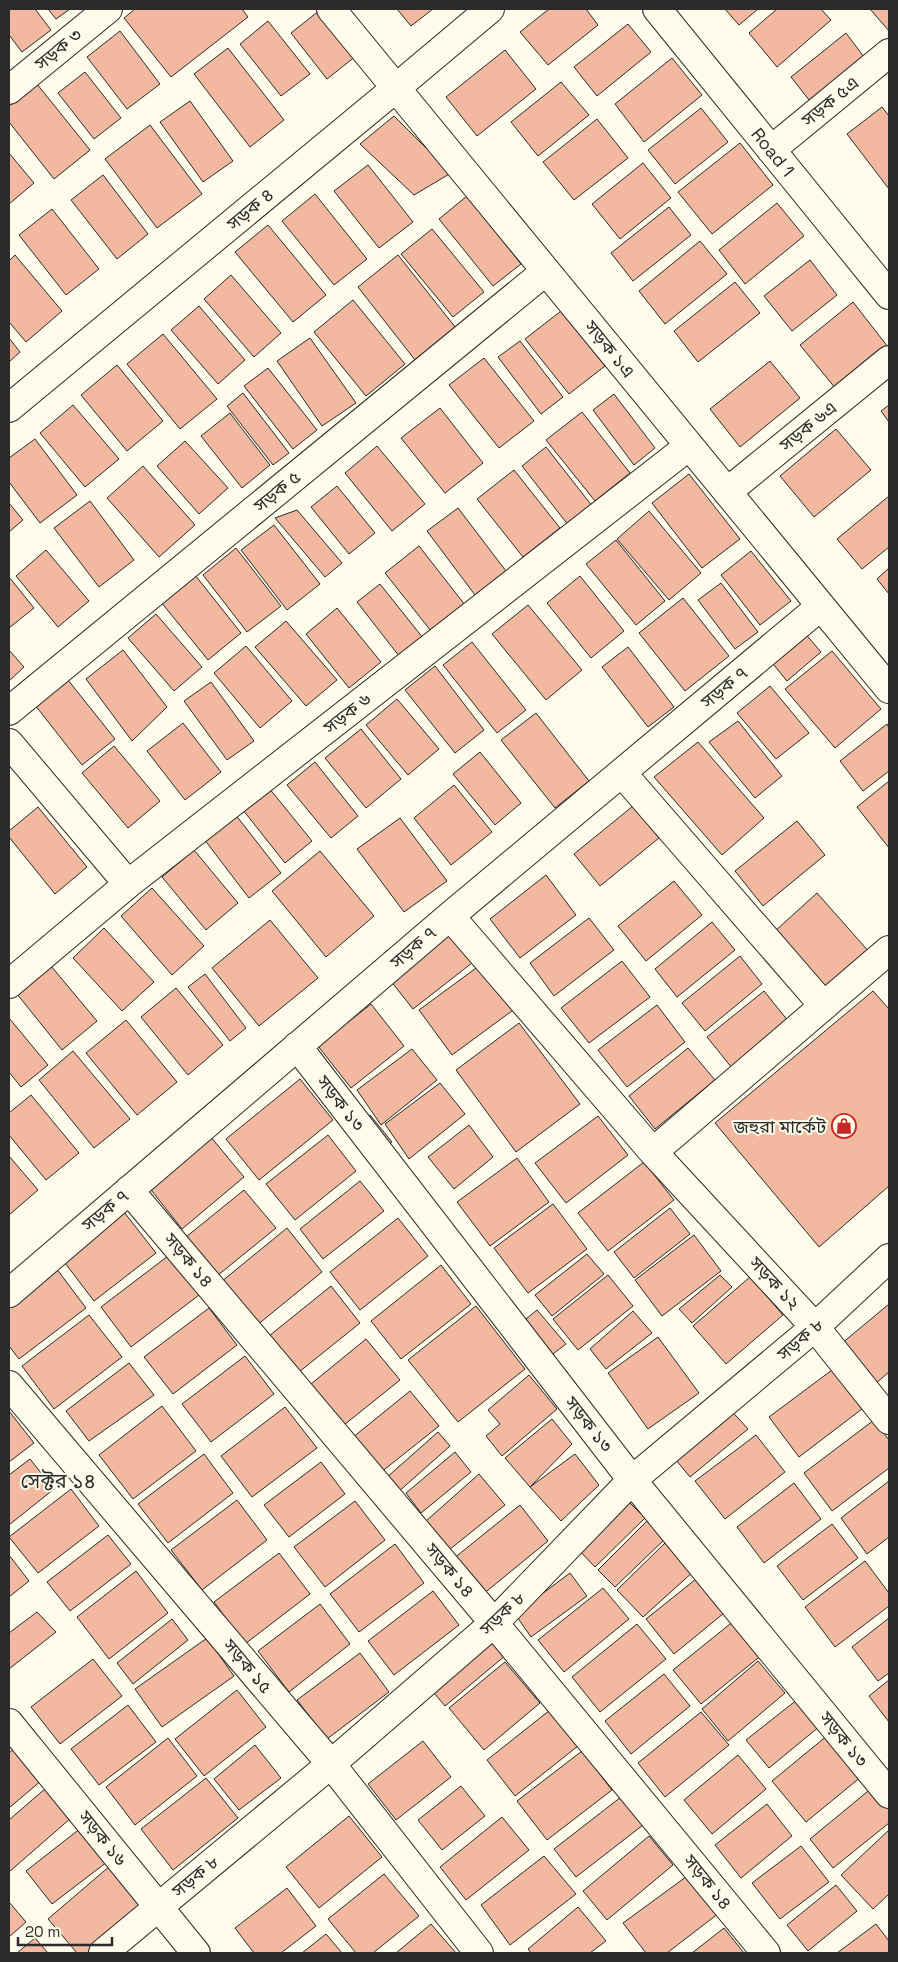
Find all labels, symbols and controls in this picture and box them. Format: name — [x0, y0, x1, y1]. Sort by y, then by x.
street label: সড়ক ৩ — [29, 23, 86, 76]
street label: সড়ক ৫এ — [796, 71, 863, 132]
street label: Road 1 — [746, 123, 800, 181]
street label: সড়ক ৪ — [221, 183, 278, 236]
street label: সড়ক ১এ — [579, 315, 640, 382]
street label: সড়ক ৬এ — [774, 396, 841, 457]
street label: সড়ক ৫ — [248, 465, 305, 518]
street label: সড়ক ৭ — [695, 661, 752, 714]
street label: সড়ক ৬ — [318, 687, 376, 739]
street label: সড়ক ৭ — [384, 921, 441, 974]
street label: সড়ক ১৩ — [311, 1070, 370, 1136]
shop icon: জহুরা মার্কেট — [831, 1113, 857, 1139]
place label: জহুরা মার্কেট — [733, 1115, 827, 1138]
street label: সড়ক ৭ — [76, 1184, 133, 1237]
street label: সড়ক ১৪ — [159, 1227, 219, 1292]
street label: সড়ক ১২ — [744, 1251, 806, 1315]
street label: সড়ক ৮ — [771, 1312, 828, 1366]
street label: সড়ক ১৩ — [559, 1391, 618, 1457]
district label: সেক্টর ১৪ — [21, 1468, 95, 1494]
street label: সড়ক ১৪ — [420, 1537, 480, 1602]
street label: সড়ক ৮ — [474, 1586, 530, 1641]
street label: সড়ক ১৫ — [218, 1633, 278, 1698]
street label: সড়ক ১৩ — [814, 1706, 873, 1772]
street label: সড়ক ১৬ — [73, 1805, 132, 1871]
street label: সড়ক ১৪ — [678, 1849, 737, 1914]
street label: সড়ক ৮ — [166, 1850, 223, 1903]
scale bar — [18, 1914, 111, 1946]
text: 20 m — [25, 1922, 60, 1941]

